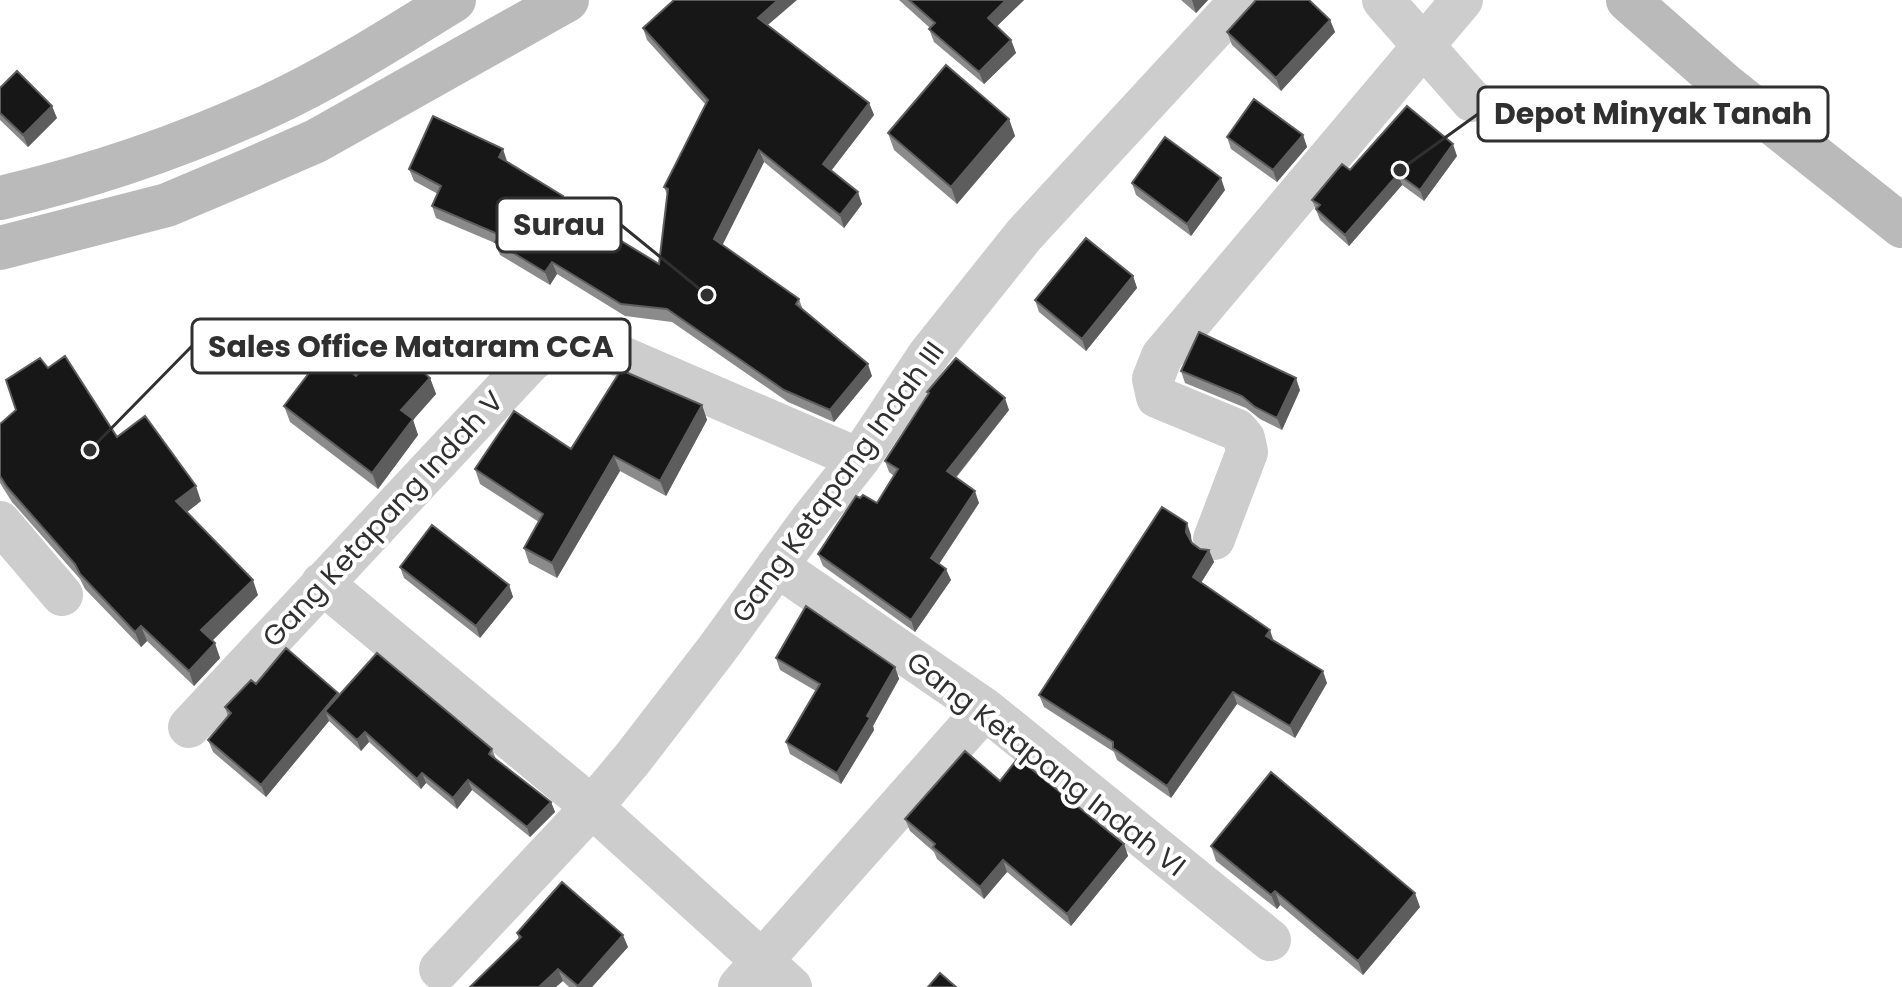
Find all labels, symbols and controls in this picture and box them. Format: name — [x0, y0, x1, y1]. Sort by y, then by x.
callout: Depot Minyak Tanah — [1478, 87, 1828, 141]
text: Depot Minyak Tanah — [1494, 92, 1812, 135]
callout: Surau — [497, 198, 621, 252]
text: Surau — [513, 203, 605, 246]
callout: Sales Office Mataram CCA — [192, 319, 630, 373]
text: Sales Office Mataram CCA — [208, 325, 614, 368]
street label: Gang Ketapang Indah III — [723, 333, 953, 631]
street label: Gang Ketapang Indah V — [254, 382, 512, 656]
street label: Gang Ketapang Indah VI — [898, 643, 1194, 885]

